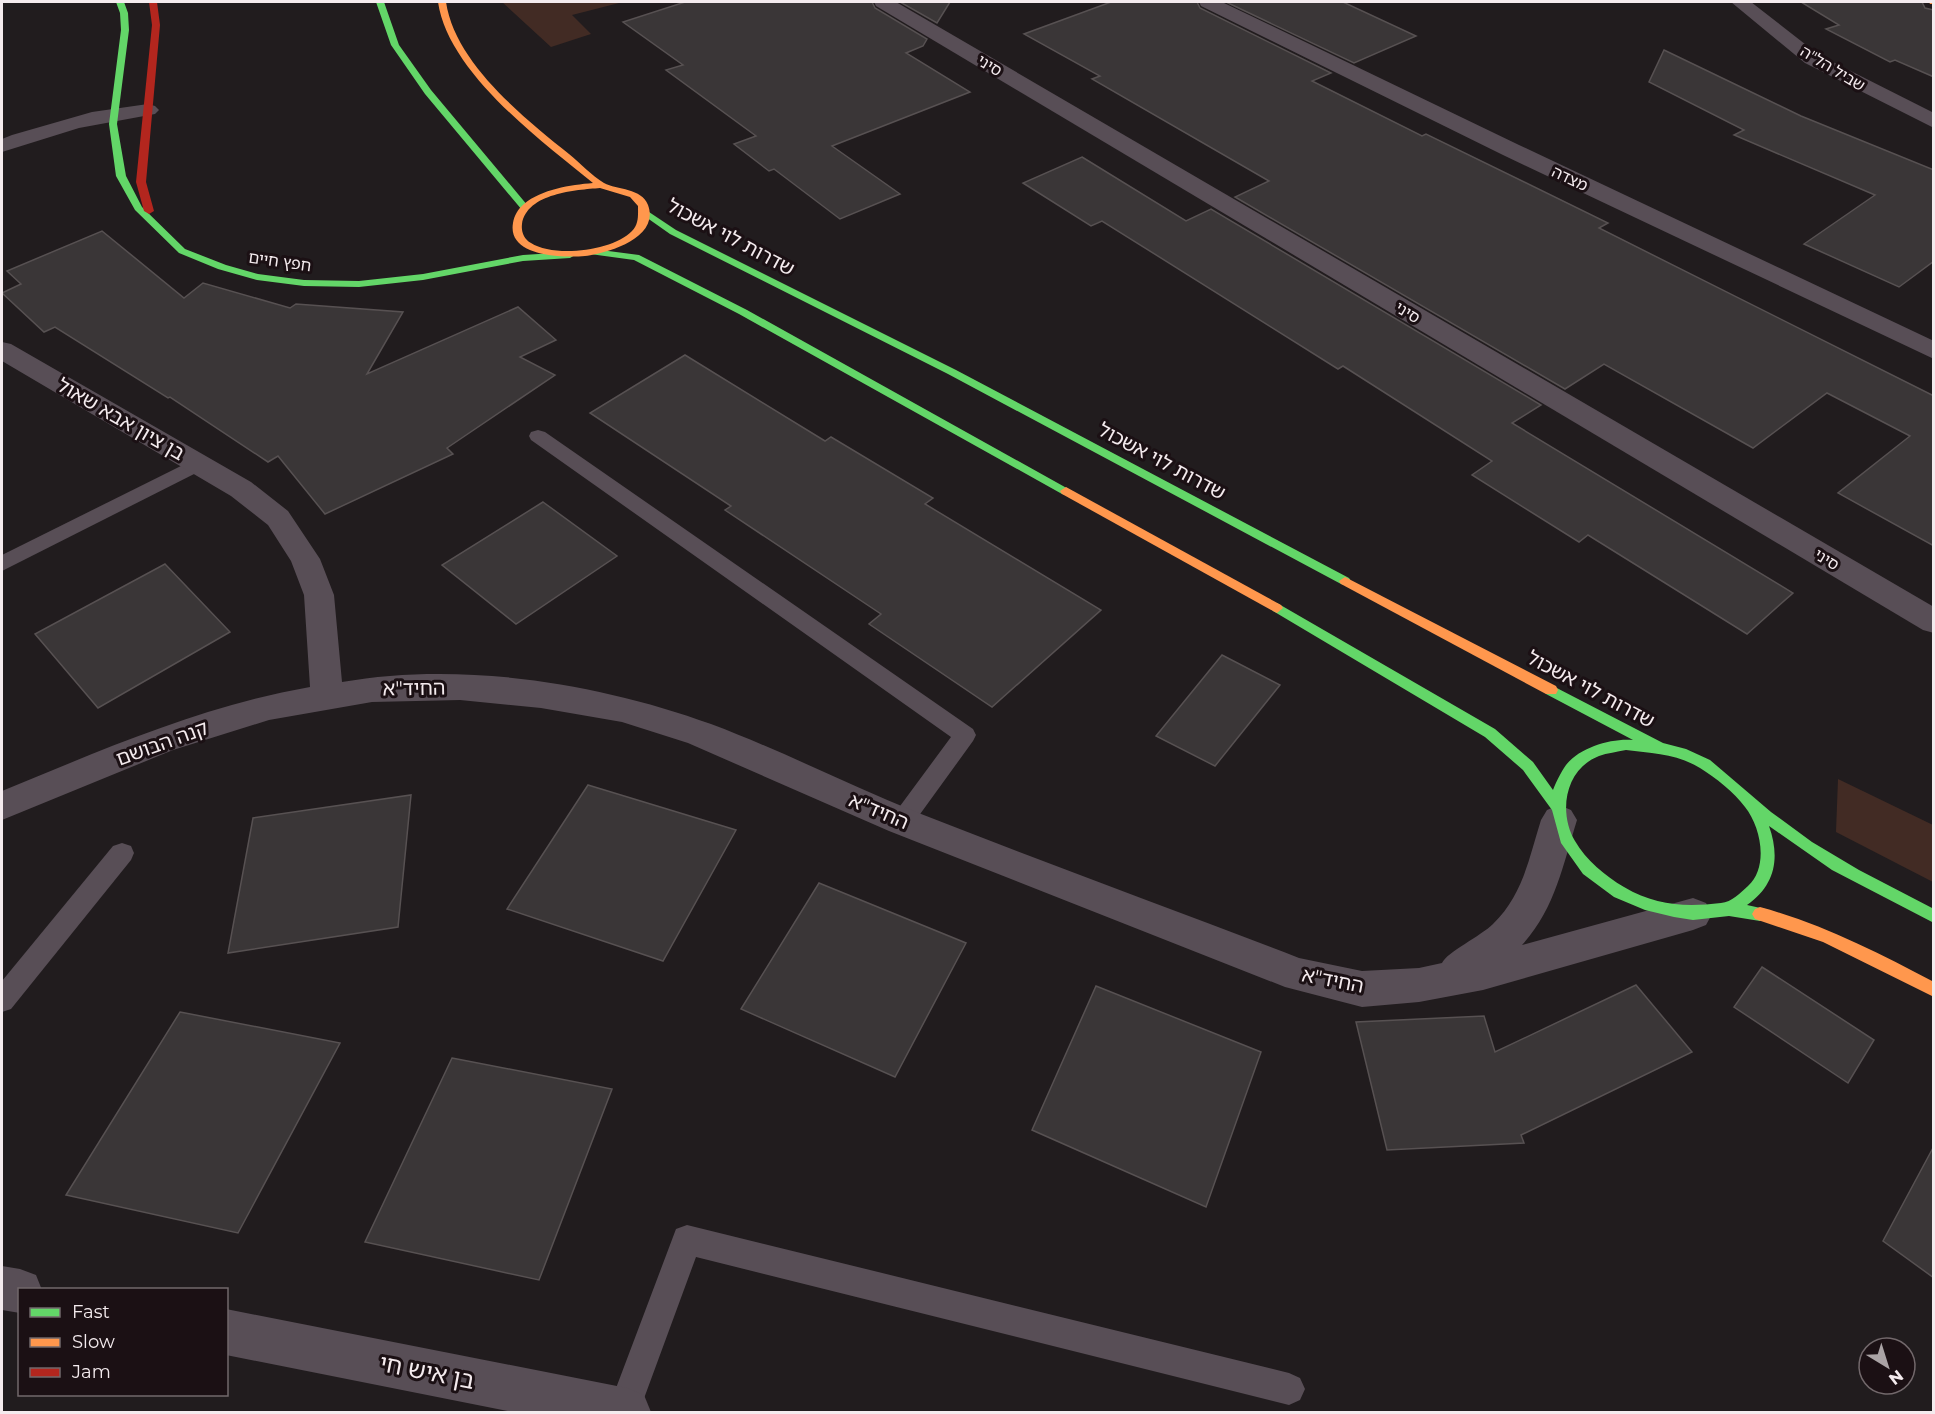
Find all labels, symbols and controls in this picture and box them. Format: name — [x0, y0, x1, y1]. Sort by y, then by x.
street label: שביל הל"ה — [1797, 42, 1869, 95]
street label: סיני — [974, 51, 1006, 80]
street label: מצדה — [1549, 162, 1591, 195]
street label: שדרות לוי אשכול — [663, 193, 799, 281]
street label: חפץ חיים — [247, 248, 313, 275]
street label: סיני — [1392, 298, 1424, 327]
street label: בן ציון אבא שאול — [53, 373, 189, 465]
street label: שדרות לוי אשכול — [1094, 417, 1230, 505]
street label: סיני — [1811, 545, 1843, 574]
street label: שדרות לוי אשכול — [1523, 645, 1659, 733]
street label: החיד"א — [382, 675, 446, 701]
street label: קנה הבושם — [113, 715, 211, 771]
street label: החיד"א — [845, 788, 913, 834]
street label: החיד"א — [1300, 962, 1366, 998]
legend — [18, 1288, 228, 1396]
text: Fast — [72, 1301, 110, 1323]
text: Slow — [72, 1331, 115, 1353]
north arrow — [1857, 1336, 1917, 1396]
street label: בן איש חי — [377, 1348, 477, 1395]
text: Jam — [71, 1361, 111, 1383]
text: N — [1885, 1366, 1907, 1389]

